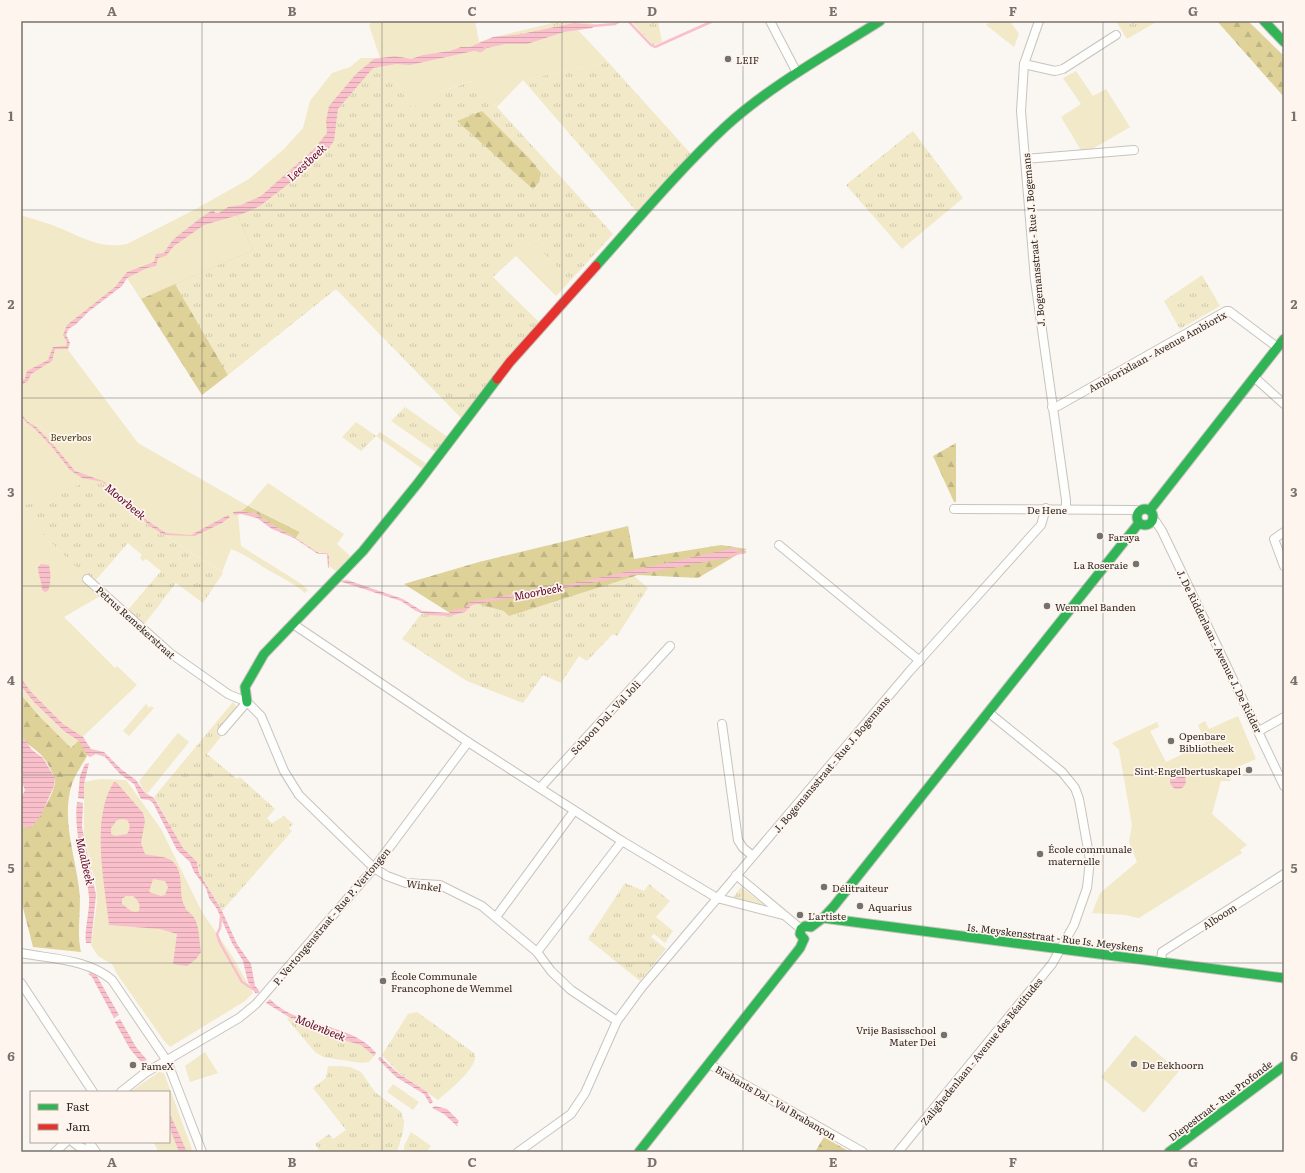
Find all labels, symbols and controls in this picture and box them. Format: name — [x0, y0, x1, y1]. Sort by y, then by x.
text: A — [107, 1, 117, 20]
text: B — [288, 1, 297, 20]
text: C — [467, 1, 477, 20]
text: D — [647, 1, 657, 20]
text: E — [829, 1, 838, 20]
text: F — [1009, 1, 1017, 20]
text: G — [1188, 1, 1198, 20]
place label: LEIF — [736, 52, 759, 67]
marker: LEIF — [723, 54, 733, 64]
text: 1 — [8, 106, 14, 125]
text: 1 — [1291, 106, 1297, 125]
water label: Leestbeek — [283, 140, 329, 184]
street label: J. Bogemansstraat - Rue J. Bogemans — [1018, 152, 1048, 327]
text: 2 — [8, 294, 15, 313]
text: 2 — [1291, 294, 1298, 313]
street label: Ambiorixlaan - Avenue Ambiorix — [1085, 306, 1229, 395]
park label: Beverbos — [50, 429, 92, 444]
water label: Moorbeek — [102, 479, 150, 523]
text: 3 — [7, 482, 15, 501]
text: 3 — [1290, 482, 1298, 501]
street label: De Hene — [1027, 502, 1067, 517]
place label: Faraya — [1108, 529, 1140, 544]
marker: Faraya — [1095, 531, 1105, 541]
place label: La Roseraie — [1073, 557, 1128, 572]
marker: La Roseraie — [1131, 559, 1141, 569]
street label: J. De Ridderlaan - Avenue J. De Ridder — [1174, 567, 1266, 736]
water label: Moorbeek — [512, 578, 564, 604]
street label: Petrus Remekerstraat — [93, 582, 179, 662]
place label: Wemmel Banden — [1055, 599, 1136, 614]
marker: Wemmel Banden — [1042, 601, 1052, 611]
text: 4 — [7, 670, 15, 689]
text: 4 — [1290, 670, 1298, 689]
street label: Schoon Dal - Val Joli — [567, 676, 644, 757]
street label: J. Bogemansstraat - Rue J. Bogemans — [769, 692, 893, 835]
place label: Openbare Bibliotheek — [1179, 728, 1235, 755]
marker: Openbare Bibliotheek — [1166, 736, 1176, 746]
place label: Sint-Engelbertuskapel — [1134, 763, 1242, 778]
marker: Sint-Engelbertuskapel — [1244, 765, 1254, 775]
water label: Maalbeek — [73, 836, 99, 886]
place label: École communale maternelle — [1048, 841, 1132, 868]
street label: P. Vertongenstraat - Rue P. Vertongen — [269, 844, 394, 988]
marker: École communale maternelle — [1035, 849, 1045, 859]
text: 5 — [7, 858, 15, 877]
text: 5 — [1290, 858, 1298, 877]
street label: Winkel — [406, 875, 443, 895]
place label: Délitraiteur — [832, 880, 889, 895]
marker: Délitraiteur — [819, 882, 829, 892]
place label: Aquarius — [868, 899, 912, 914]
street label: Alboom — [1199, 899, 1239, 933]
marker: Aquarius — [855, 901, 865, 911]
place label: L'artiste — [808, 908, 846, 923]
marker: L'artiste — [795, 910, 805, 920]
street label: Is. Meyskensstraat - Rue Is. Meyskens — [966, 919, 1144, 955]
place label: École Communale Francophone de Wemmel — [391, 968, 513, 995]
street label: Zalighedenlaan - Avenue des Béatitudes — [917, 974, 1046, 1128]
marker: École Communale Francophone de Wemmel — [378, 976, 388, 986]
water label: Molenbeek — [293, 1010, 349, 1044]
place label: Vrije Basisschool Mater Dei — [856, 1022, 937, 1049]
marker: Vrije Basisschool Mater Dei — [939, 1030, 949, 1040]
text: 6 — [7, 1046, 15, 1065]
text: 6 — [1290, 1046, 1298, 1065]
street label: Diepestraat - Rue Profonde — [1165, 1056, 1275, 1144]
place label: De Eekhoorn — [1142, 1057, 1204, 1072]
place label: FameX — [141, 1058, 174, 1073]
marker: De Eekhoorn — [1129, 1059, 1139, 1069]
marker: FameX — [128, 1060, 138, 1070]
street label: Brabants Dal - Val Brabançon — [713, 1061, 840, 1143]
legend — [30, 1091, 170, 1143]
text: Fast — [66, 1097, 90, 1115]
text: Jam — [66, 1117, 91, 1135]
text: A — [107, 1152, 117, 1171]
text: B — [288, 1152, 297, 1171]
text: C — [467, 1152, 477, 1171]
text: D — [647, 1152, 657, 1171]
text: E — [829, 1152, 838, 1171]
text: F — [1009, 1152, 1017, 1171]
text: G — [1188, 1152, 1198, 1171]

